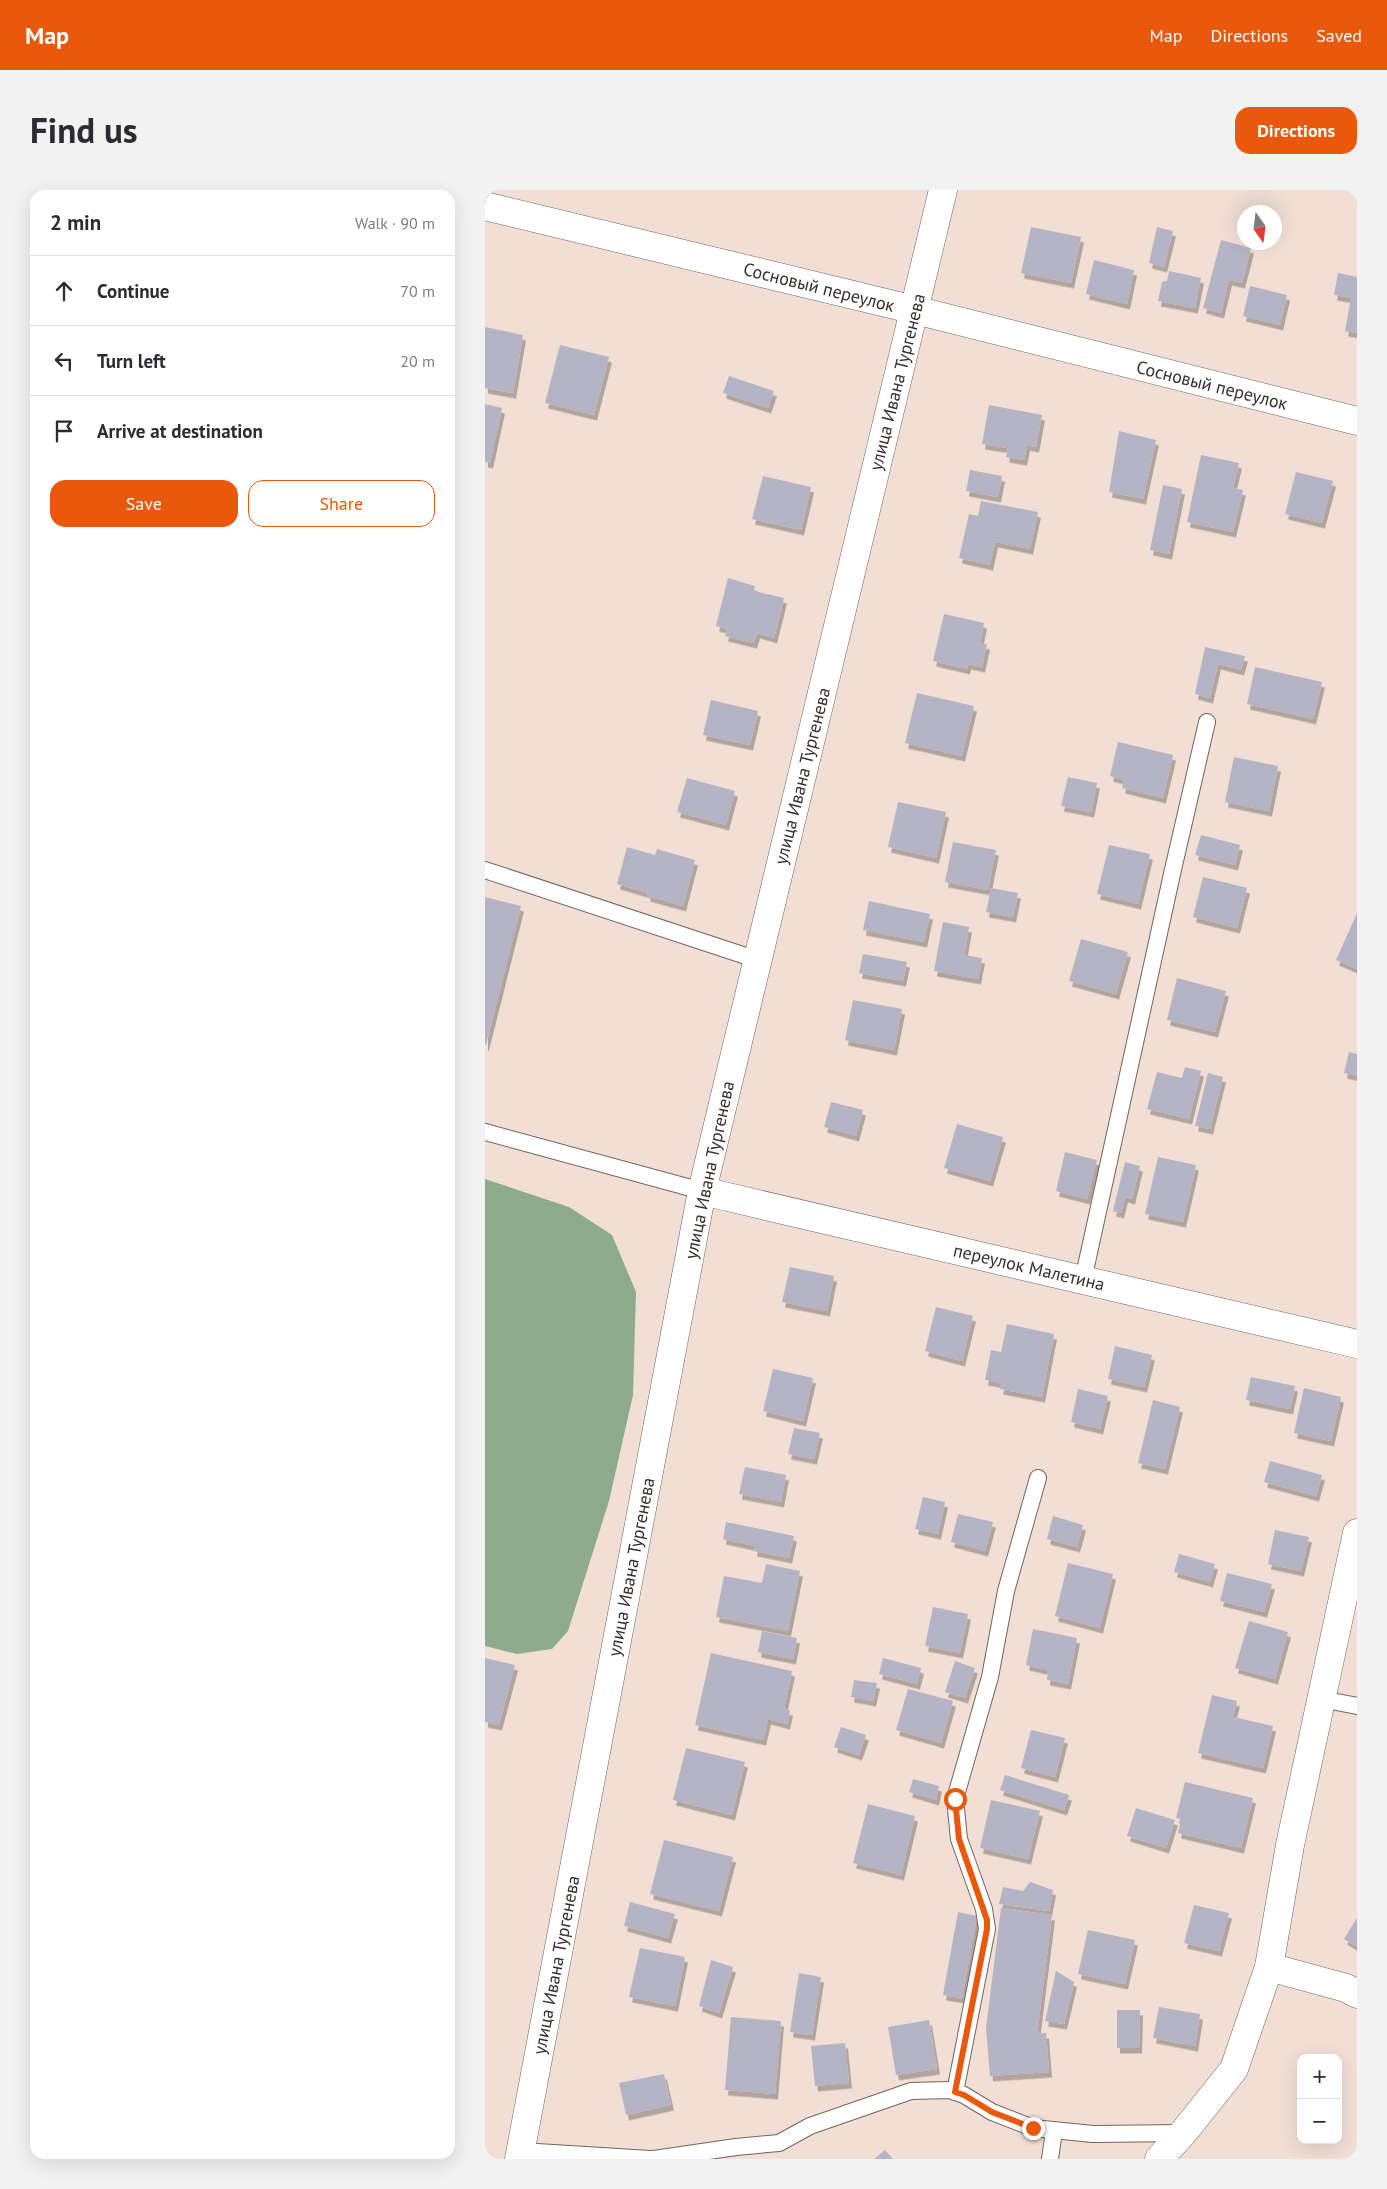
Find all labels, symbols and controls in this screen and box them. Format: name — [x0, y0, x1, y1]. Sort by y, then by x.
text: Map — [25, 20, 69, 51]
text: Map — [1150, 24, 1182, 47]
text: Directions — [1210, 24, 1288, 47]
text: Saved — [1316, 24, 1362, 47]
text: Find us — [30, 107, 138, 153]
button: Directions — [1235, 107, 1357, 154]
north arrow — [1237, 205, 1282, 250]
text: 2 min — [50, 209, 101, 236]
text: Walk · 90 m — [355, 213, 435, 233]
street label: Сосновый переулок — [741, 257, 897, 317]
icon: ahead — [50, 277, 78, 305]
text: Continue — [97, 279, 169, 303]
text: 70 m — [400, 281, 435, 301]
street label: улица Ивана Тургенева — [864, 291, 930, 473]
icon: left — [50, 347, 78, 375]
text: Turn left — [97, 349, 166, 373]
text: 20 m — [400, 351, 435, 371]
street label: Сосновый переулок — [1134, 355, 1290, 415]
icon: arrive — [50, 417, 78, 445]
text: Arrive at destination — [97, 419, 263, 443]
button: Save — [50, 480, 238, 527]
button: Share — [248, 480, 435, 527]
street label: улица Ивана Тургенева — [769, 685, 835, 867]
street label: улица Ивана Тургенева — [679, 1079, 739, 1261]
street label: переулок Малетина — [951, 1238, 1107, 1296]
street label: улица Ивана Тургенева — [602, 1476, 660, 1658]
route start — [944, 1788, 967, 1811]
street label: улица Ивана Тургенева — [527, 1874, 585, 2056]
map controls — [1297, 2054, 1342, 2144]
button: + — [1297, 2054, 1342, 2099]
button: − — [1297, 2099, 1342, 2144]
route end — [1022, 2117, 1045, 2140]

